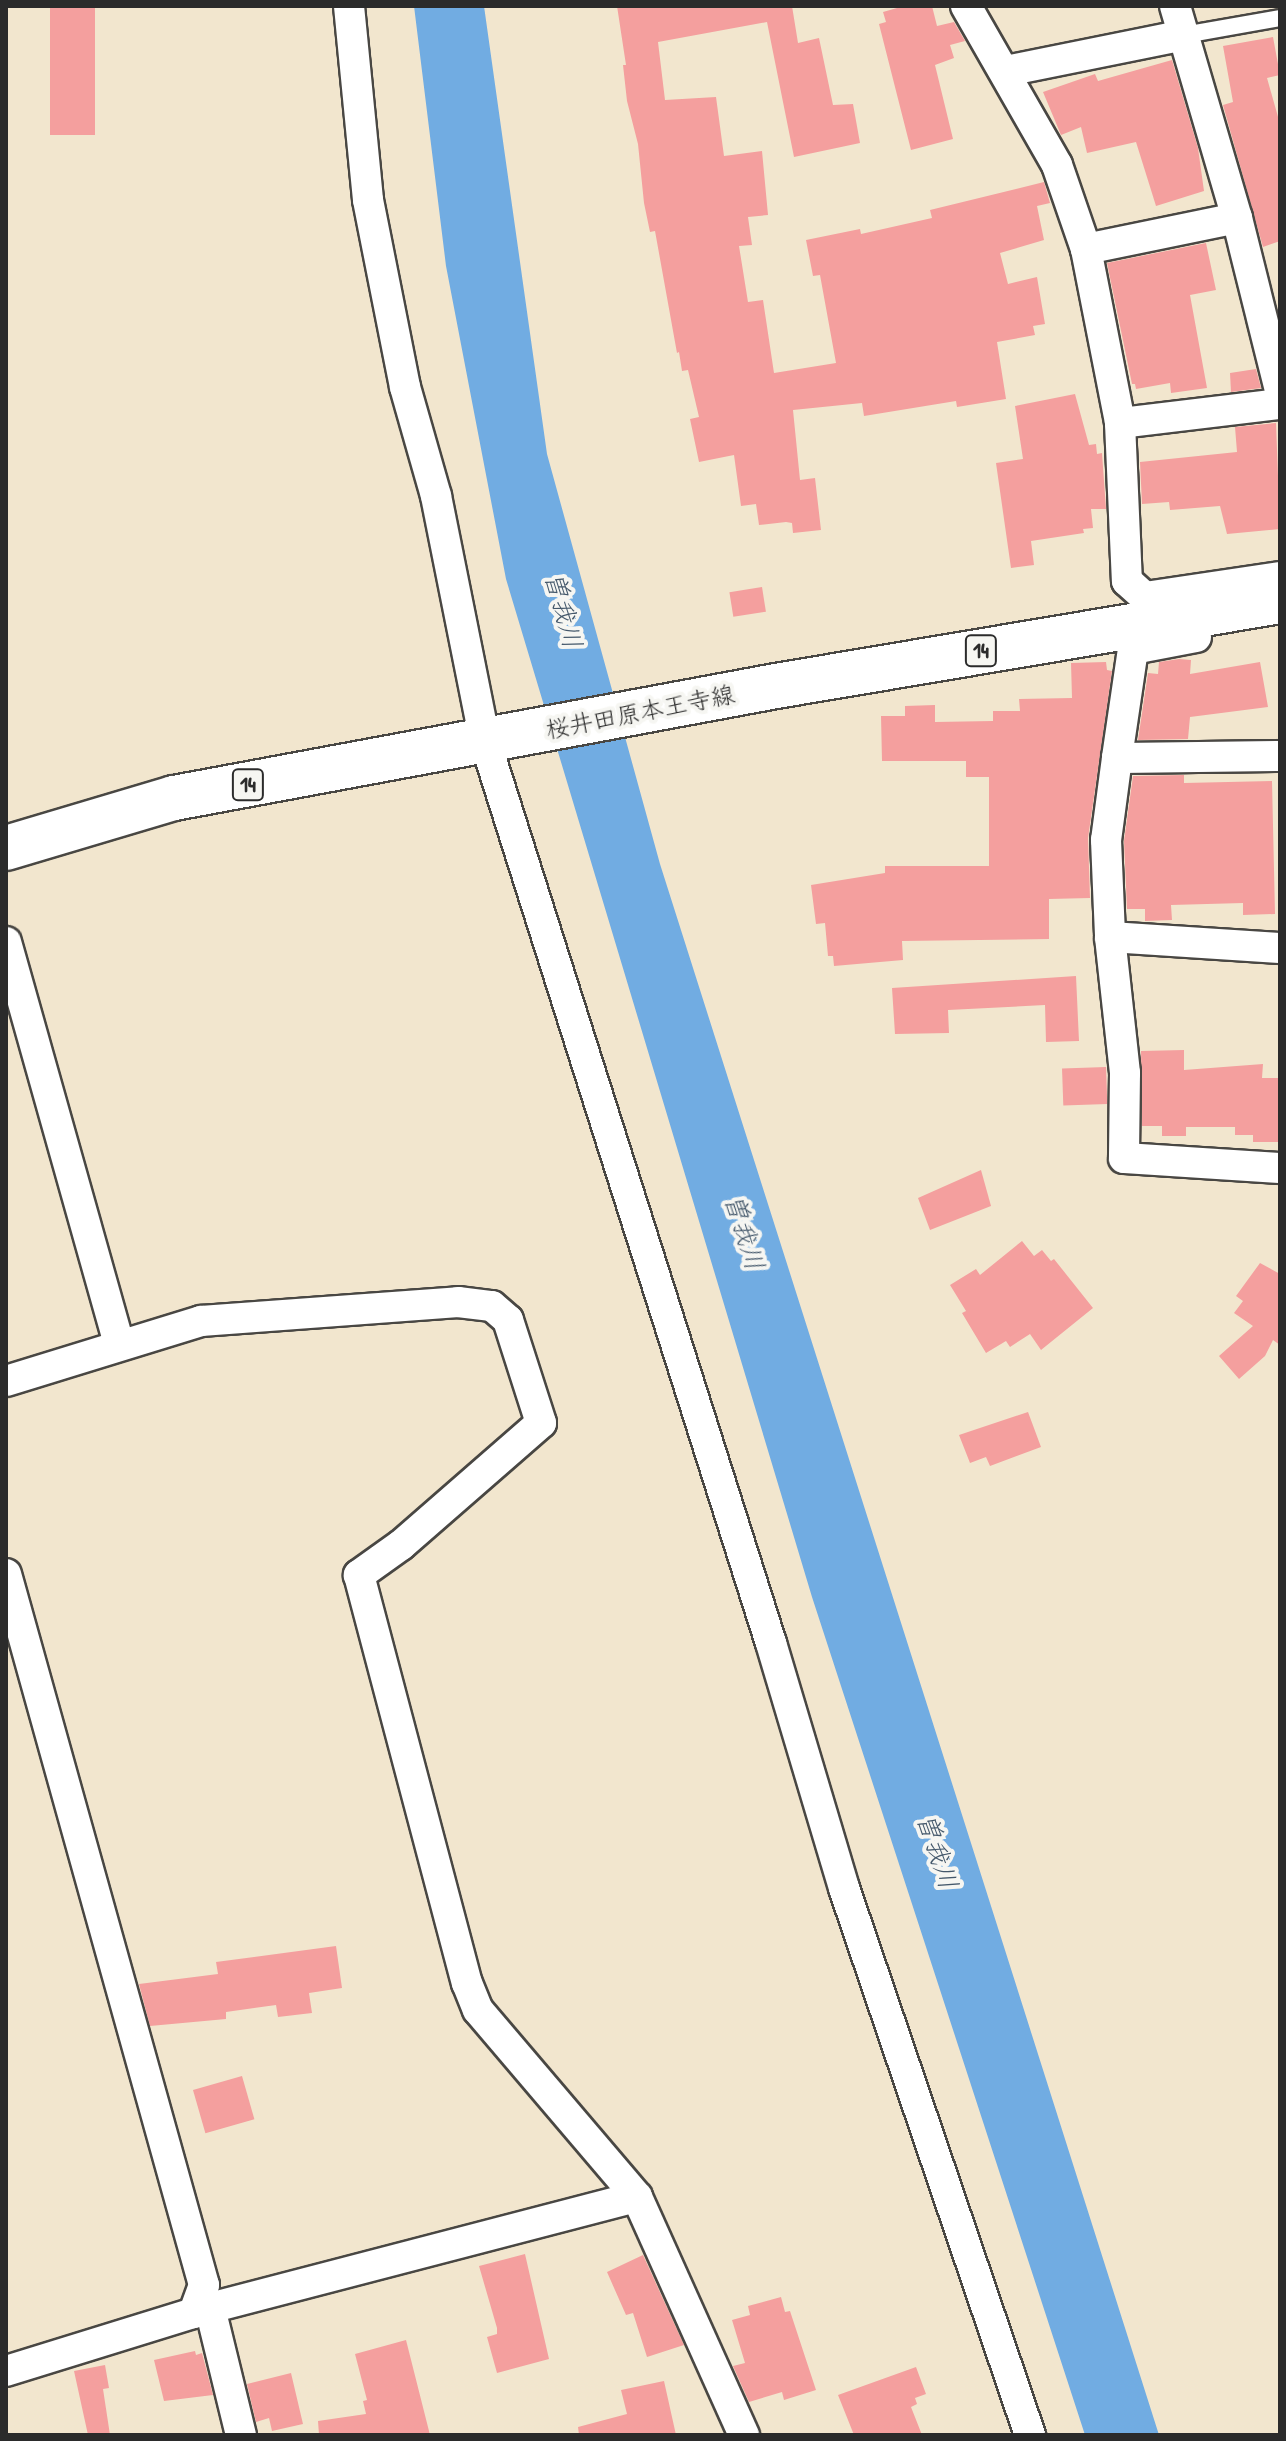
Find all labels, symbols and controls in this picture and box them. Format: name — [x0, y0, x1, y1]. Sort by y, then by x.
water label: 曽我川 — [539, 568, 589, 652]
road number: 14 — [963, 633, 999, 669]
street label: 桜井田原本王寺線 — [543, 680, 737, 744]
road number: 14 — [230, 767, 266, 803]
water label: 曽我川 — [719, 1190, 771, 1274]
water label: 曽我川 — [911, 1809, 965, 1893]

